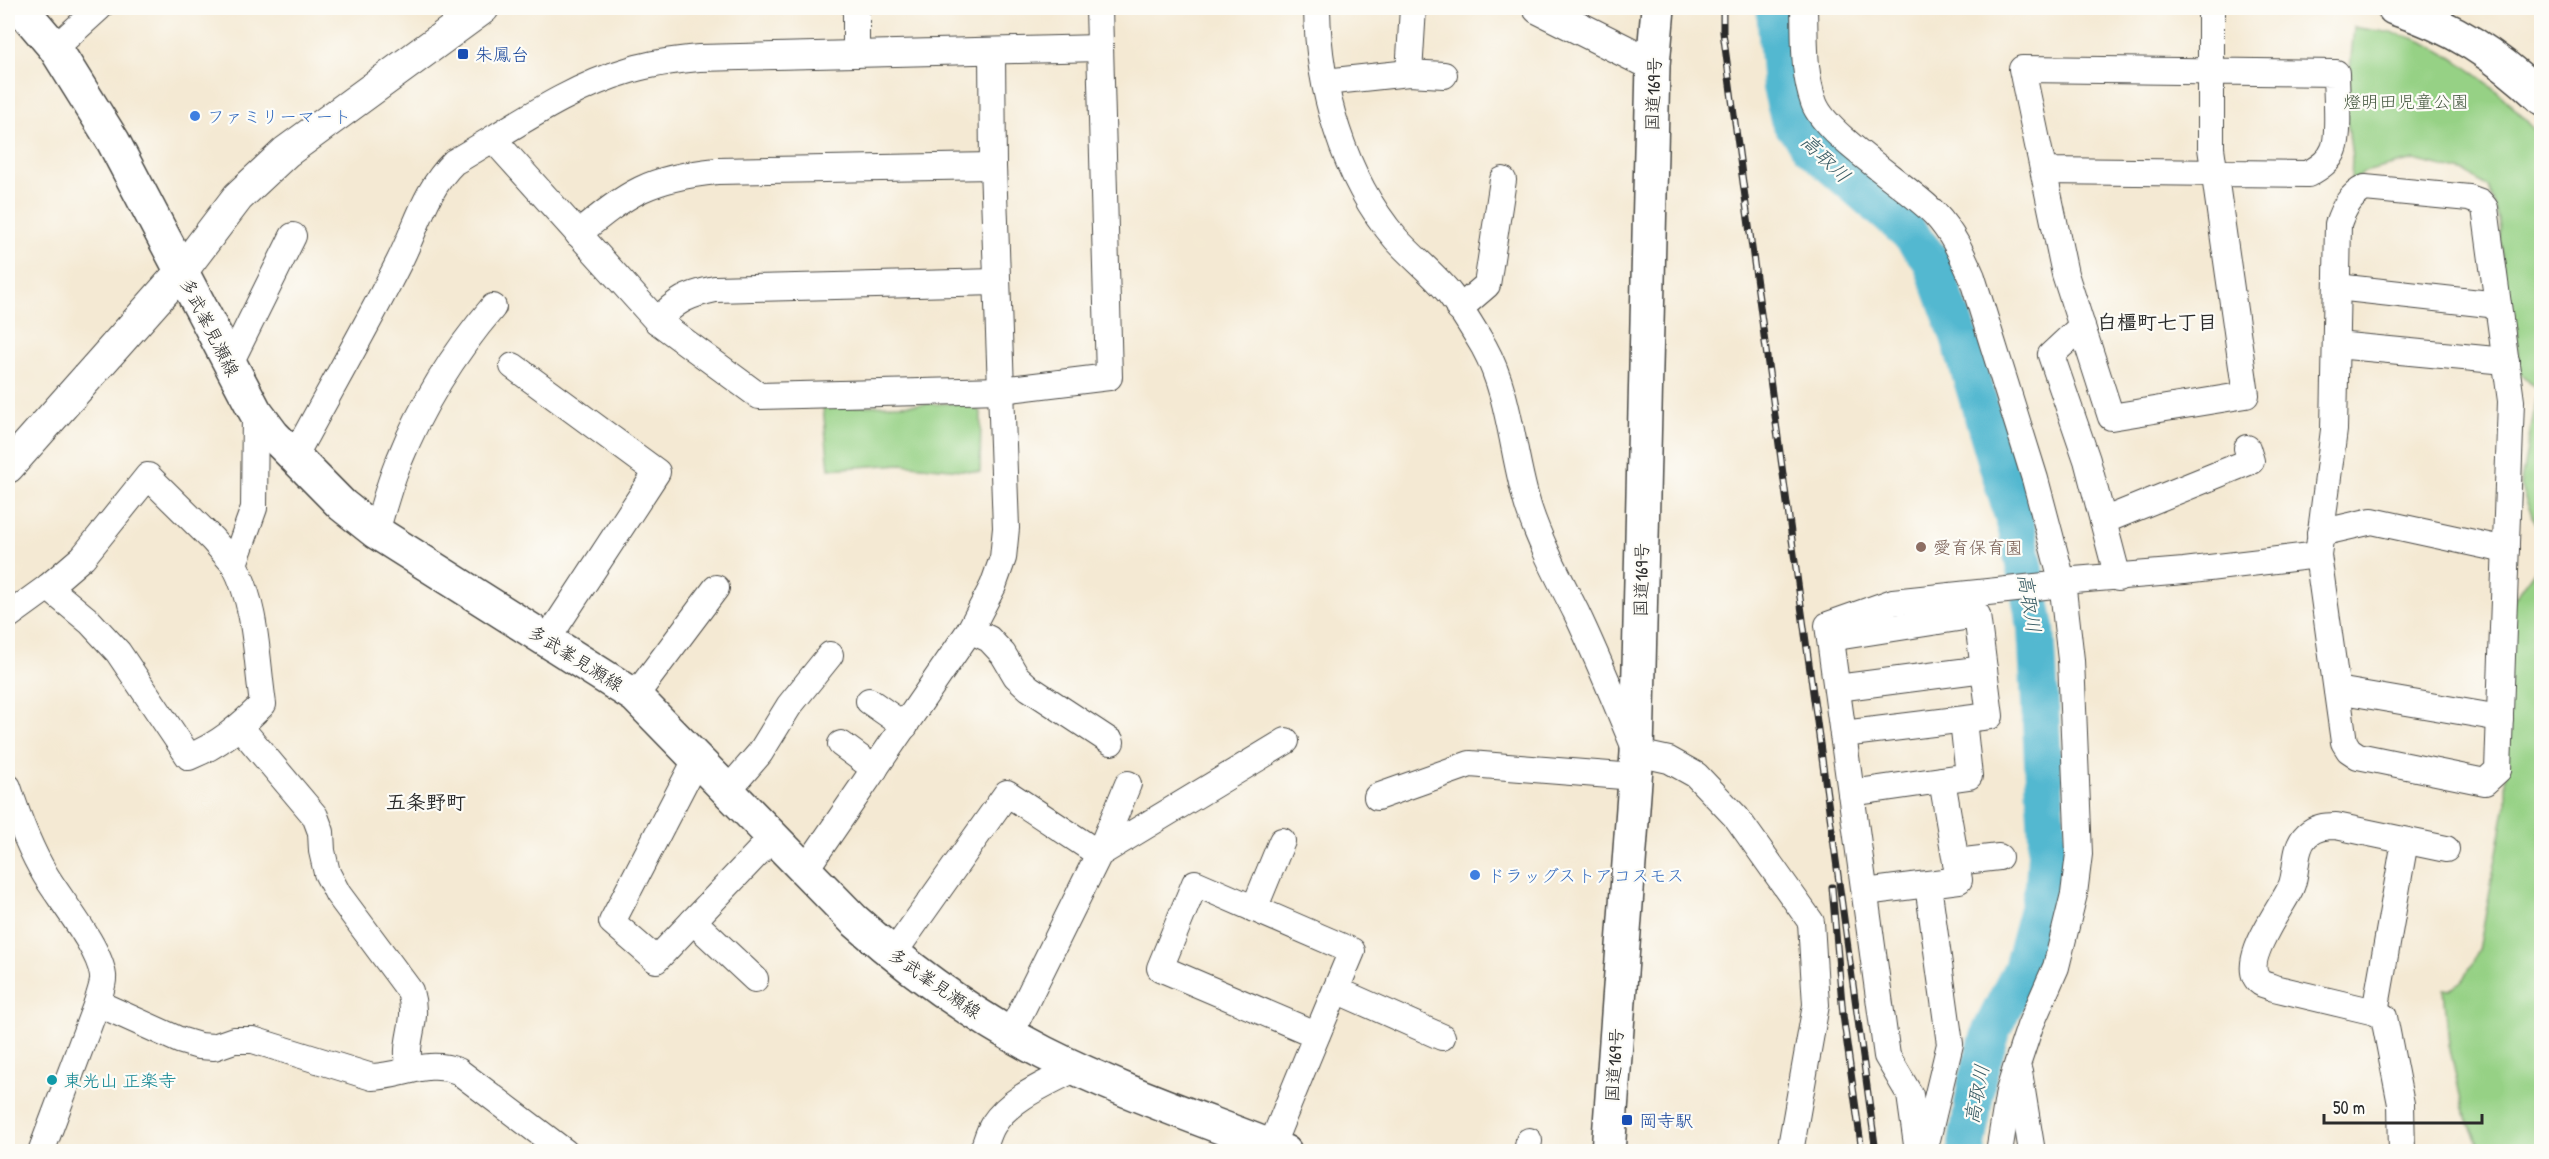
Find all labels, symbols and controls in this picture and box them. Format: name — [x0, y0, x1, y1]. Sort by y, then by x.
place label: 朱鳳台 — [475, 42, 529, 67]
marker: 朱鳳台 — [456, 47, 470, 61]
street label: 国道169号 — [1639, 56, 1667, 132]
park label: 燈明田児童公園 — [2343, 89, 2469, 114]
place label: ファミリーマート — [207, 104, 351, 129]
marker: ファミリーマート — [188, 109, 202, 123]
water label: 高取川 — [1795, 127, 1857, 189]
street label: 多武峯見瀬線 — [174, 273, 246, 381]
district label: 白橿町七丁目 — [2097, 308, 2217, 335]
place label: 愛育保育園 — [1933, 535, 2023, 560]
marker: 愛育保育園 — [1914, 540, 1928, 554]
street label: 国道169号 — [1628, 543, 1654, 617]
water label: 高取川 — [2012, 571, 2048, 635]
street label: 多武峯見瀬線 — [524, 619, 628, 697]
district label: 五条野町 — [386, 788, 466, 815]
place label: ドラッグストアコスモス — [1487, 863, 1684, 888]
marker: ドラッグストアコスモス — [1468, 868, 1482, 882]
street label: 多武峯見瀬線 — [884, 942, 986, 1024]
street label: 国道169号 — [1599, 1027, 1629, 1103]
water label: 高取川 — [1957, 1062, 1995, 1126]
place label: 東光山 正楽寺 — [64, 1068, 176, 1093]
marker: 東光山 正楽寺 — [45, 1073, 59, 1087]
scale bar — [2324, 1087, 2482, 1125]
text: 50 m — [2333, 1095, 2365, 1120]
place label: 岡寺駅 — [1639, 1108, 1693, 1133]
marker: 岡寺駅 — [1620, 1113, 1634, 1127]

